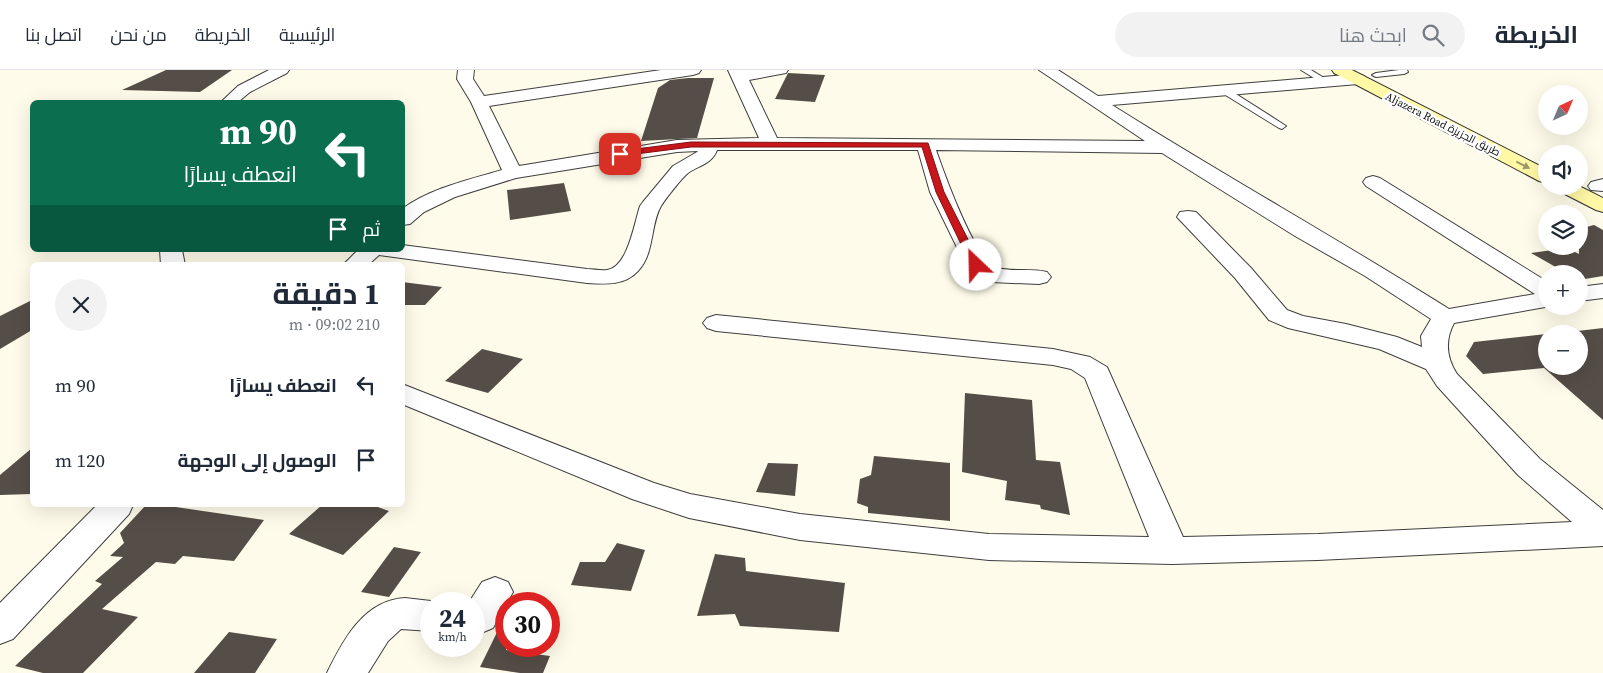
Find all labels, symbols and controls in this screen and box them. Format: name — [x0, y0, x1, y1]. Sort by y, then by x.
search box — [1115, 12, 1465, 57]
text: الخريطة — [1495, 18, 1578, 51]
icon: search — [1419, 21, 1447, 49]
text: اتصل بنا — [25, 22, 82, 47]
text: من نحن — [110, 22, 167, 47]
text: الخريطة — [195, 22, 251, 47]
text: الرئيسية — [279, 22, 335, 47]
text: ابحث هنا — [1339, 22, 1407, 48]
north arrow — [1538, 85, 1588, 135]
map controls — [1538, 85, 1588, 375]
street label: Aljazera Road طريق الجزيزة — [1383, 89, 1503, 160]
text: 90 m — [220, 108, 297, 156]
icon: left — [315, 120, 380, 185]
pin — [599, 133, 641, 175]
icon: arrive — [606, 140, 634, 168]
button: sound — [1538, 145, 1588, 195]
text: انعطف يسارًا — [183, 159, 297, 189]
one-way arrow — [1516, 161, 1530, 169]
button: layers — [1538, 205, 1588, 255]
icon: arrive — [324, 215, 352, 243]
text: ثم — [362, 216, 380, 242]
position arrow — [949, 238, 1001, 290]
button: + — [1538, 265, 1588, 315]
text: 1 دقيقة — [273, 273, 380, 314]
button: close — [55, 279, 107, 331]
text: 210 m · 09:02 — [289, 313, 380, 335]
button: − — [1538, 325, 1588, 375]
icon: left — [352, 371, 380, 399]
text: 90 m — [55, 372, 96, 398]
text: انعطف يسارًا — [229, 372, 337, 398]
icon: arrive — [352, 446, 380, 474]
text: 120 m — [55, 447, 105, 473]
text: الوصول إلى الوجهة — [177, 447, 337, 473]
speed limit sign: 30 — [495, 592, 560, 657]
text: 24 — [439, 601, 466, 635]
text: km/h — [438, 629, 467, 645]

